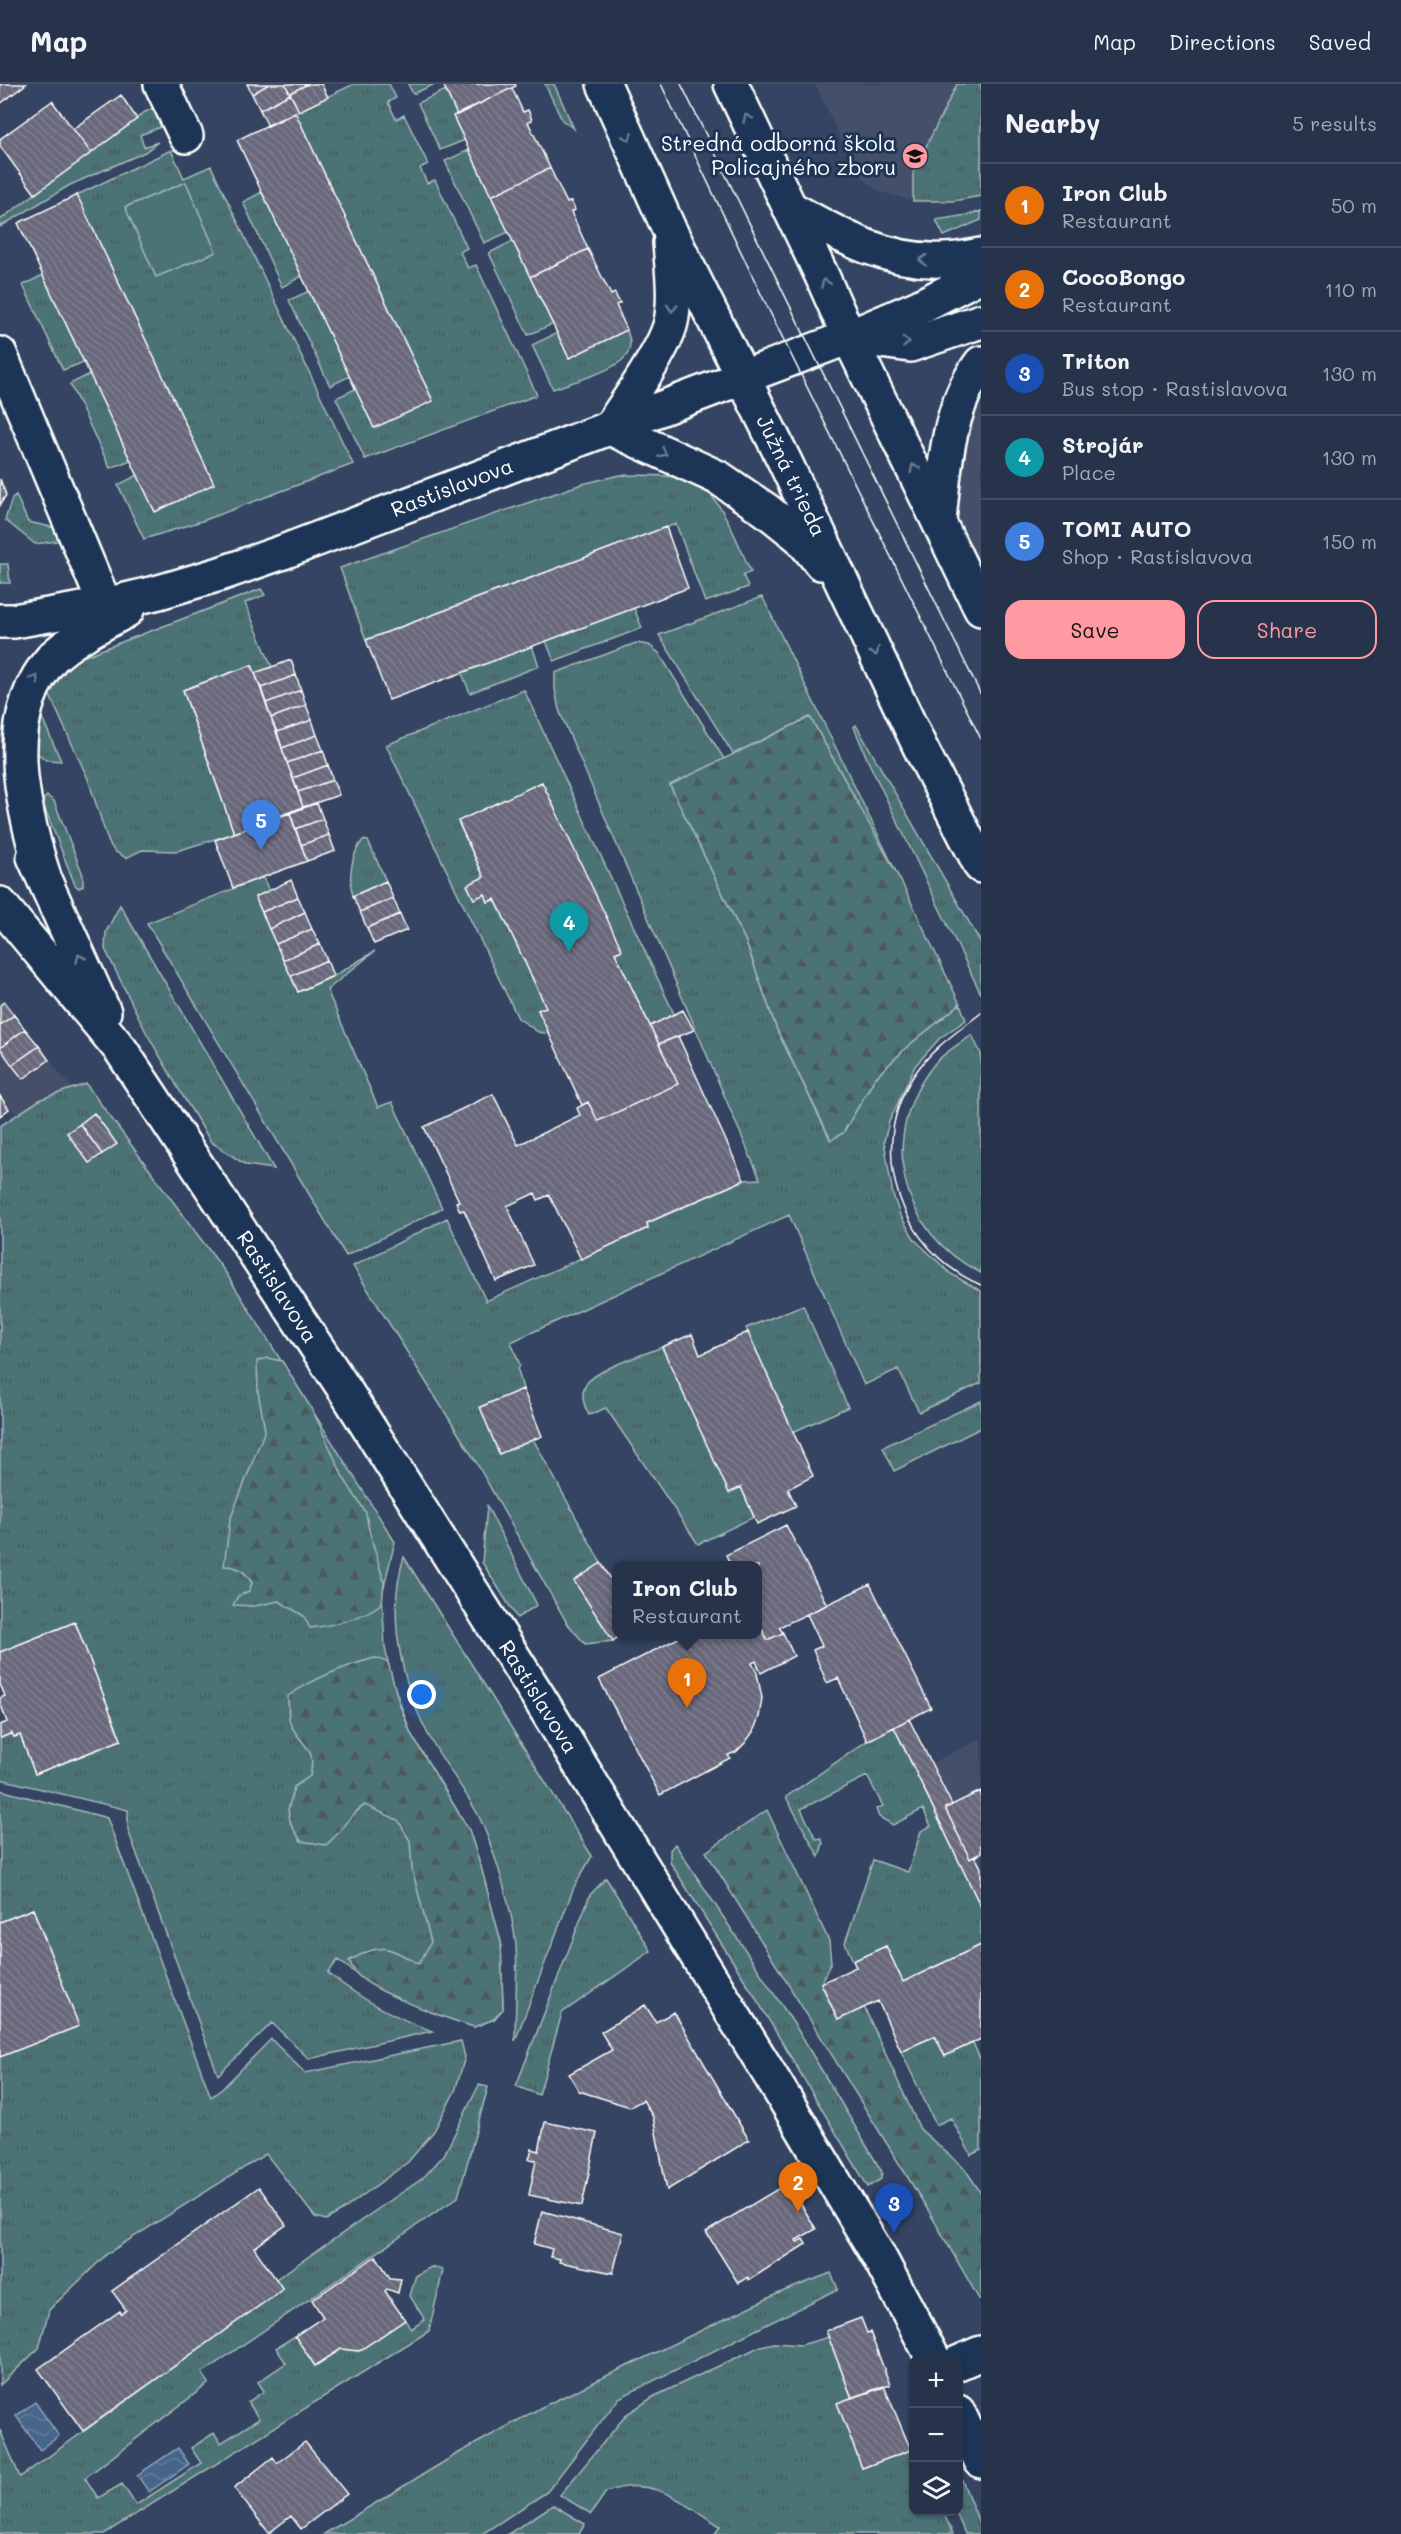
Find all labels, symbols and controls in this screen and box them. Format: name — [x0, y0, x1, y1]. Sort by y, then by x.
text: Map — [30, 23, 87, 59]
text: Map — [1093, 28, 1136, 55]
text: Directions — [1169, 28, 1276, 55]
text: Saved — [1309, 28, 1371, 55]
text: Nearby — [1005, 106, 1100, 140]
text: 5 results — [1292, 110, 1377, 136]
one-way arrow — [743, 113, 755, 124]
place label: Stredná odborná škola Policajného zboru — [661, 129, 896, 180]
one-way arrow — [621, 131, 633, 142]
school or university icon: Stredná odborná škola Policajného zboru — [900, 141, 930, 171]
text: Iron Club — [1062, 178, 1167, 207]
text: 1 — [1020, 192, 1029, 218]
text: 50 m — [1331, 192, 1377, 218]
text: Restaurant — [1062, 207, 1172, 233]
one-way arrow — [918, 253, 927, 266]
text: CocoBongo — [1062, 262, 1185, 291]
text: 2 — [1019, 276, 1030, 302]
text: 110 m — [1324, 276, 1377, 302]
one-way arrow — [821, 279, 833, 290]
text: Restaurant — [1062, 291, 1172, 317]
one-way arrow — [665, 303, 678, 312]
one-way arrow — [902, 336, 911, 349]
text: Triton — [1062, 346, 1130, 375]
text: 3 — [1019, 360, 1031, 386]
text: 130 m — [1322, 360, 1377, 386]
text: Bus stop · Rastislavova — [1062, 375, 1288, 401]
street label: Južná trieda — [751, 410, 833, 540]
text: Strojár — [1062, 430, 1144, 459]
text: 4 — [1018, 444, 1031, 470]
text: 130 m — [1322, 444, 1377, 470]
one-way arrow — [657, 445, 668, 457]
street label: Rastislavova — [387, 451, 516, 522]
text: Place — [1062, 459, 1116, 485]
one-way arrow — [909, 464, 921, 475]
text: TOMI AUTO — [1062, 514, 1192, 543]
text: 5 — [1019, 528, 1030, 554]
text: 150 m — [1322, 528, 1377, 554]
text: Shop · Rastislavova — [1062, 543, 1253, 569]
button: Save — [1005, 600, 1185, 659]
button: Share — [1197, 600, 1377, 659]
one-way arrow — [868, 646, 879, 657]
one-way arrow — [28, 675, 39, 686]
pin: 5 — [242, 800, 280, 850]
pin: 4 — [550, 902, 588, 952]
one-way arrow — [75, 953, 87, 964]
street label: Rastislavova — [232, 1225, 325, 1348]
popup — [612, 1561, 762, 1639]
text: Iron Club — [632, 1573, 738, 1602]
text: Restaurant — [632, 1602, 742, 1628]
street label: Rastislavova — [494, 1634, 585, 1758]
pin: 1 — [668, 1658, 706, 1708]
your location — [407, 1680, 436, 1709]
pin: 2 — [778, 2162, 818, 2212]
pin: 3 — [874, 2184, 914, 2233]
map controls — [909, 2354, 963, 2516]
button: + — [909, 2354, 963, 2408]
button: − — [909, 2408, 963, 2462]
button: layers — [909, 2462, 963, 2516]

